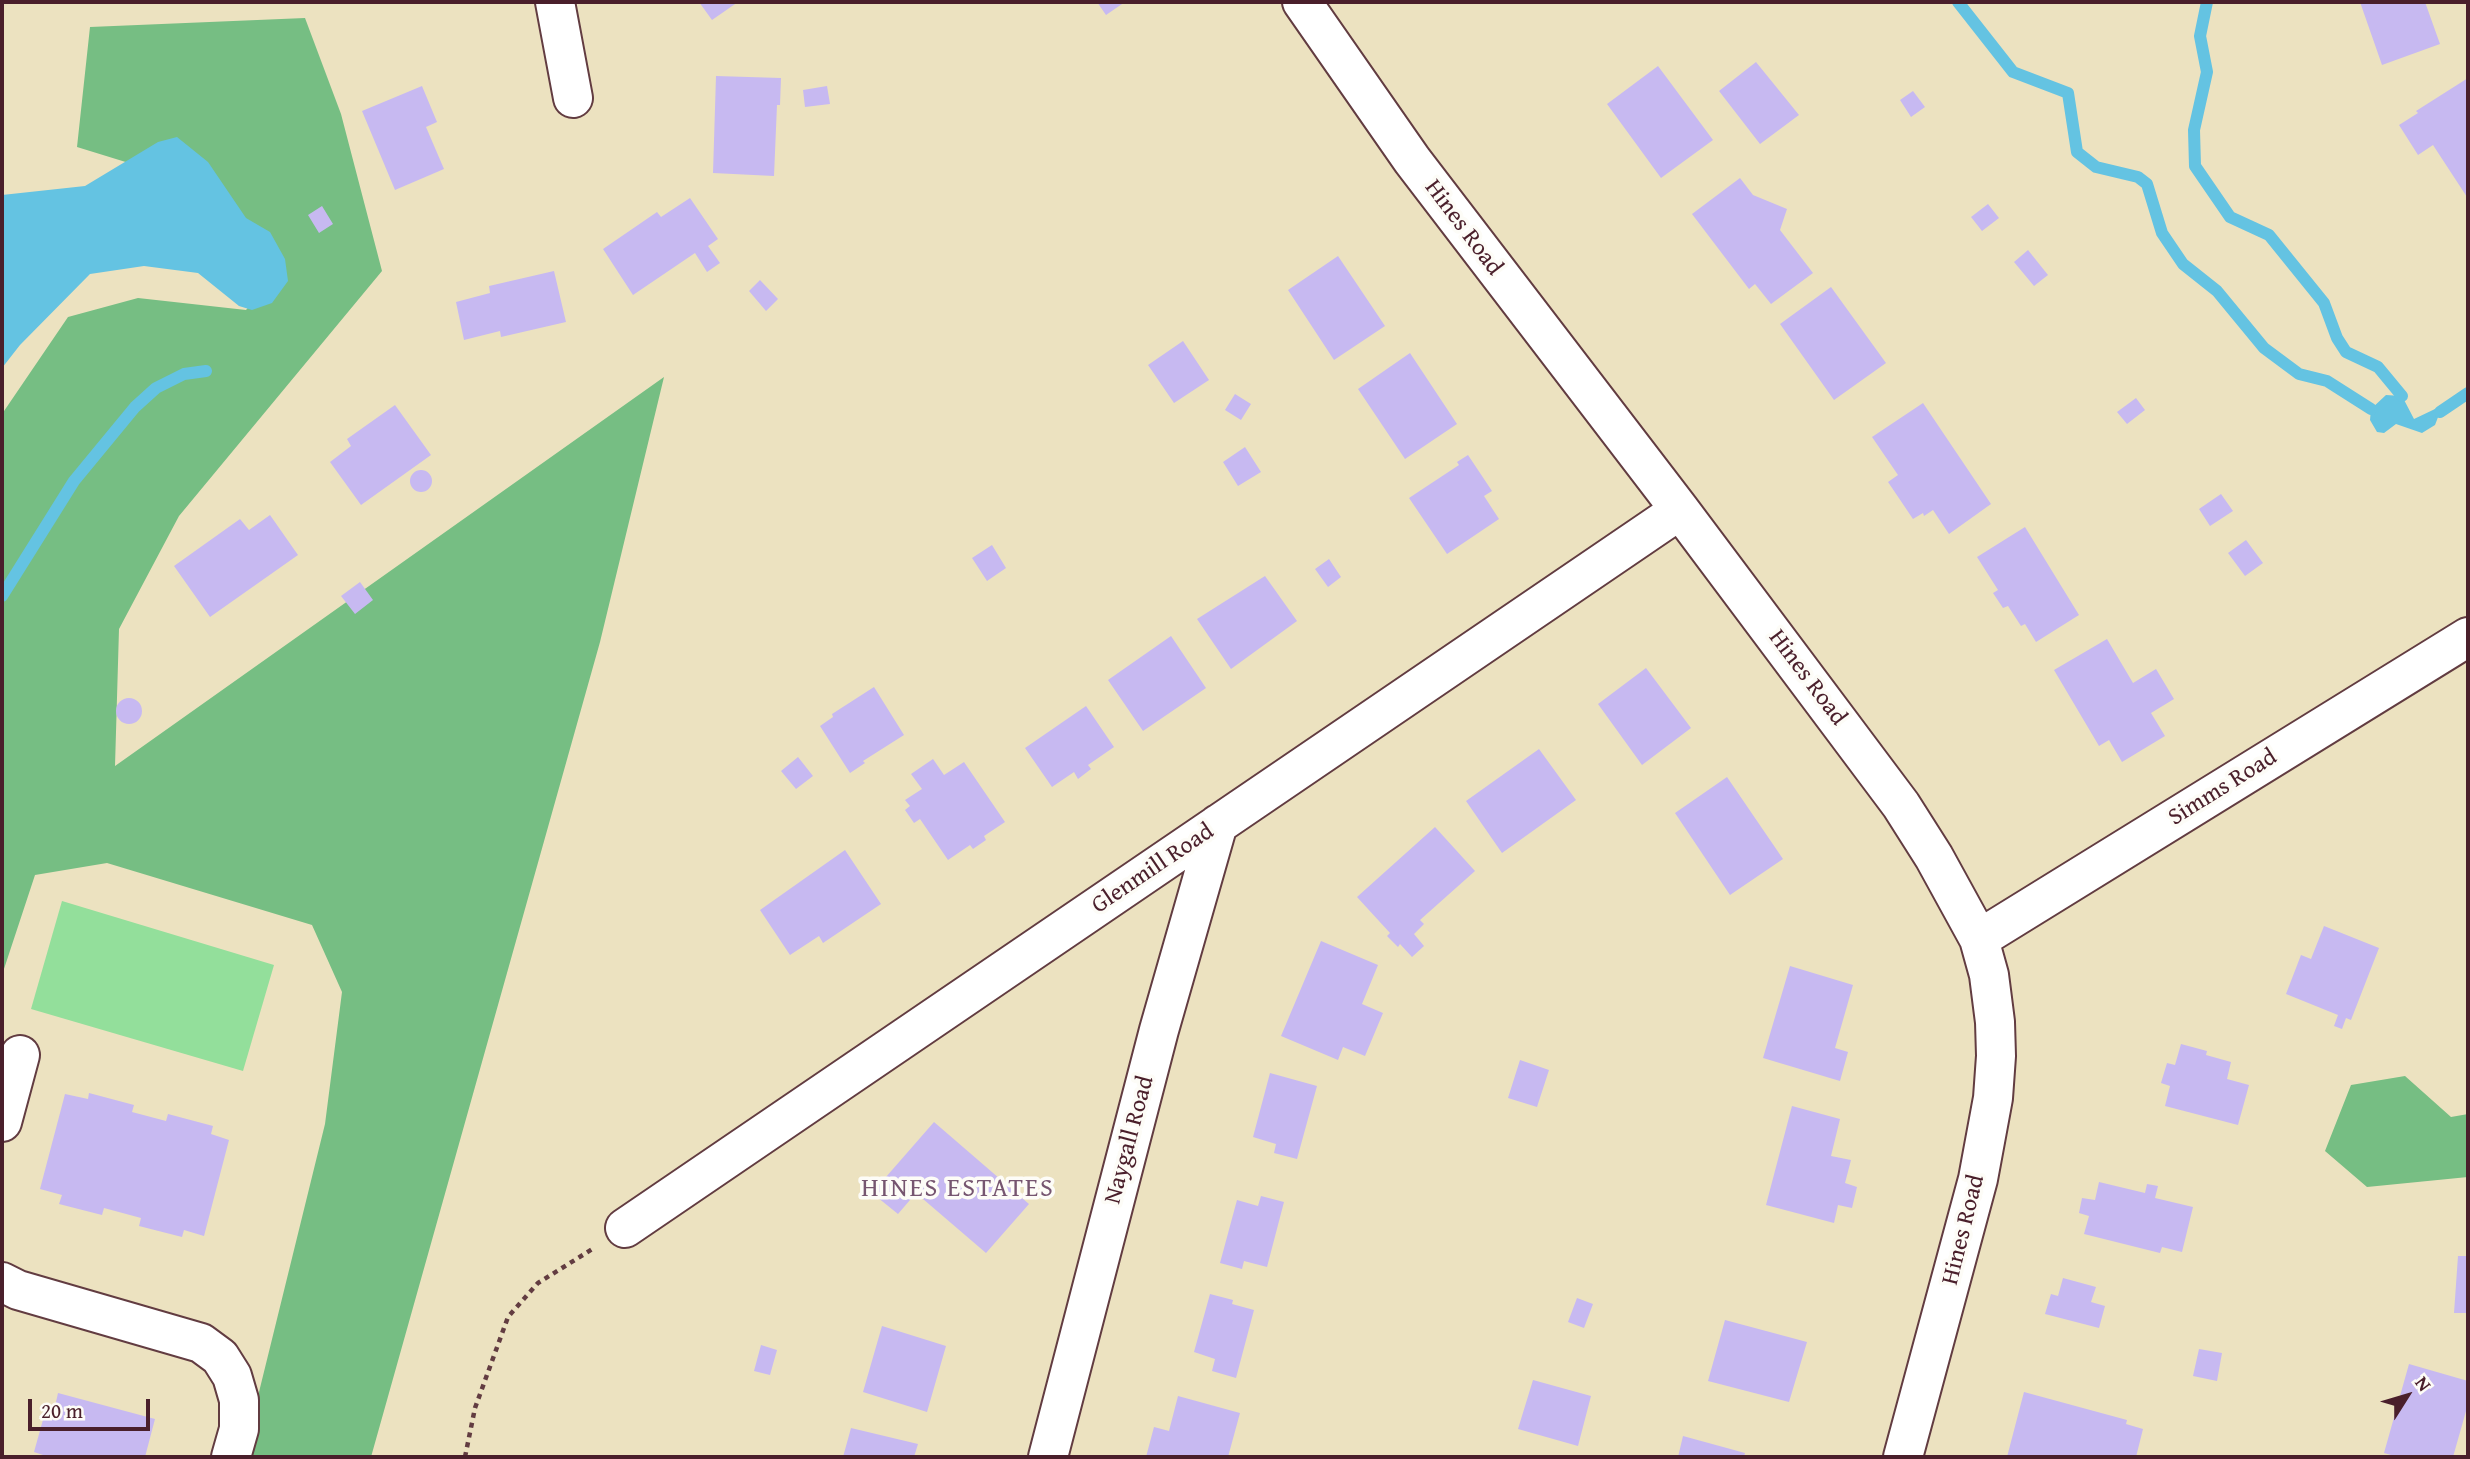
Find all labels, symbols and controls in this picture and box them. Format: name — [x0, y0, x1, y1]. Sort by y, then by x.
street label: Hines Road — [1418, 174, 1508, 282]
street label: Hines Road — [1762, 624, 1852, 732]
street label: Simms Road — [2163, 743, 2283, 833]
street label: Glenmill Road — [1087, 818, 1219, 920]
street label: Naygall Road — [1099, 1073, 1161, 1207]
street label: Hines Road — [1936, 1172, 1992, 1288]
district label: HINES ESTATES — [863, 1173, 1053, 1205]
north arrow — [2372, 1361, 2442, 1431]
text: N — [2409, 1370, 2439, 1397]
scale bar — [32, 1386, 154, 1430]
text: 20 m — [41, 1395, 83, 1426]

